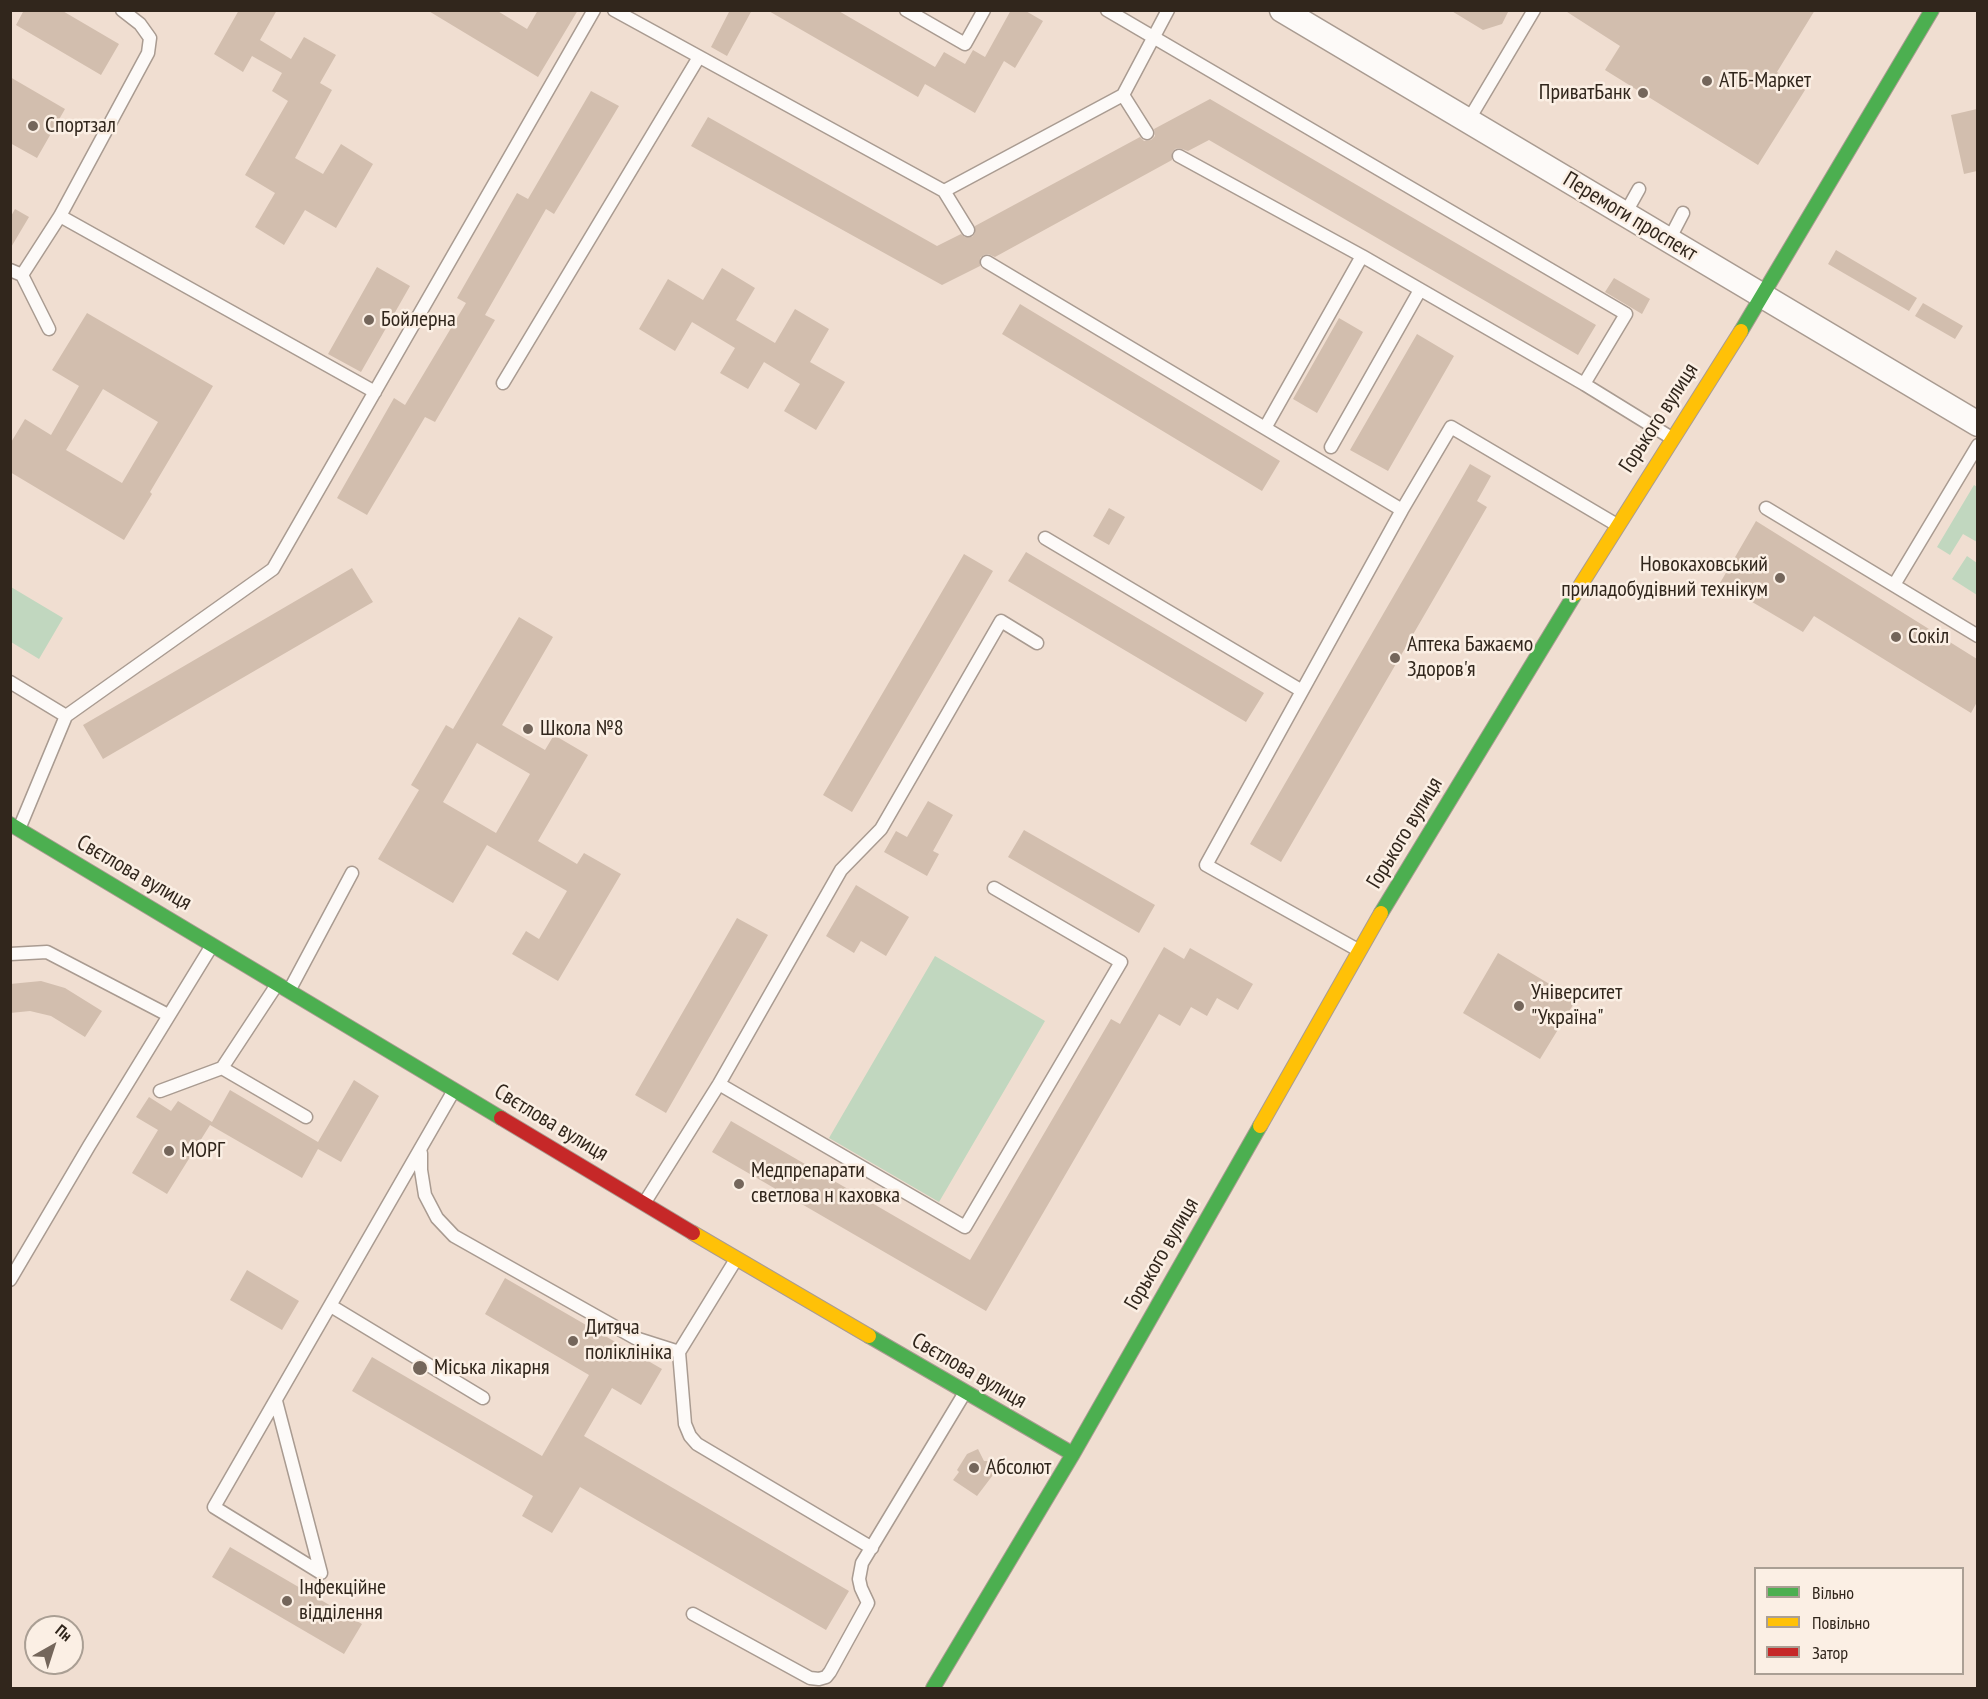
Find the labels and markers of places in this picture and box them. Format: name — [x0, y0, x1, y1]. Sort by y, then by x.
place label: АТБ-Маркет — [1719, 68, 1811, 94]
marker: АТБ-Маркет — [1700, 74, 1714, 88]
place label: ПриватБанк — [1539, 80, 1631, 106]
marker: ПриватБанк — [1636, 86, 1650, 100]
place label: Спортзал — [45, 113, 116, 139]
marker: Спортзал — [26, 119, 40, 133]
place label: Бойлерна — [381, 307, 456, 333]
marker: Бойлерна — [362, 313, 376, 327]
place label: Новокаховський приладобудівний технікум — [1561, 552, 1768, 604]
marker: Новокаховський приладобудівний технікум — [1773, 571, 1787, 585]
place label: Сокіл — [1908, 624, 1949, 650]
marker: Сокіл — [1889, 630, 1903, 644]
place label: Аптека Бажаємо Здоров'я — [1407, 632, 1533, 684]
marker: Аптека Бажаємо Здоров'я — [1388, 651, 1402, 665]
place label: Школа №8 — [540, 716, 624, 742]
marker: Школа №8 — [521, 722, 535, 736]
place label: Університет "Україна" — [1531, 980, 1622, 1032]
marker: Університет "Україна" — [1512, 999, 1526, 1013]
place label: МОРГ — [181, 1138, 225, 1164]
marker: МОРГ — [162, 1144, 176, 1158]
place label: Медпрепарати светлова н каховка — [751, 1158, 900, 1210]
marker: Медпрепарати светлова н каховка — [732, 1177, 746, 1191]
place label: Дитяча поліклініка — [585, 1315, 672, 1366]
marker: Дитяча поліклініка — [566, 1334, 580, 1348]
place label: Міська лікарня — [434, 1355, 550, 1381]
marker: Міська лікарня — [411, 1359, 429, 1377]
place label: Абсолют — [986, 1455, 1051, 1481]
marker: Абсолют — [967, 1461, 981, 1475]
place label: Інфекційне відділення — [299, 1575, 386, 1627]
marker: Інфекційне відділення — [280, 1594, 294, 1608]

